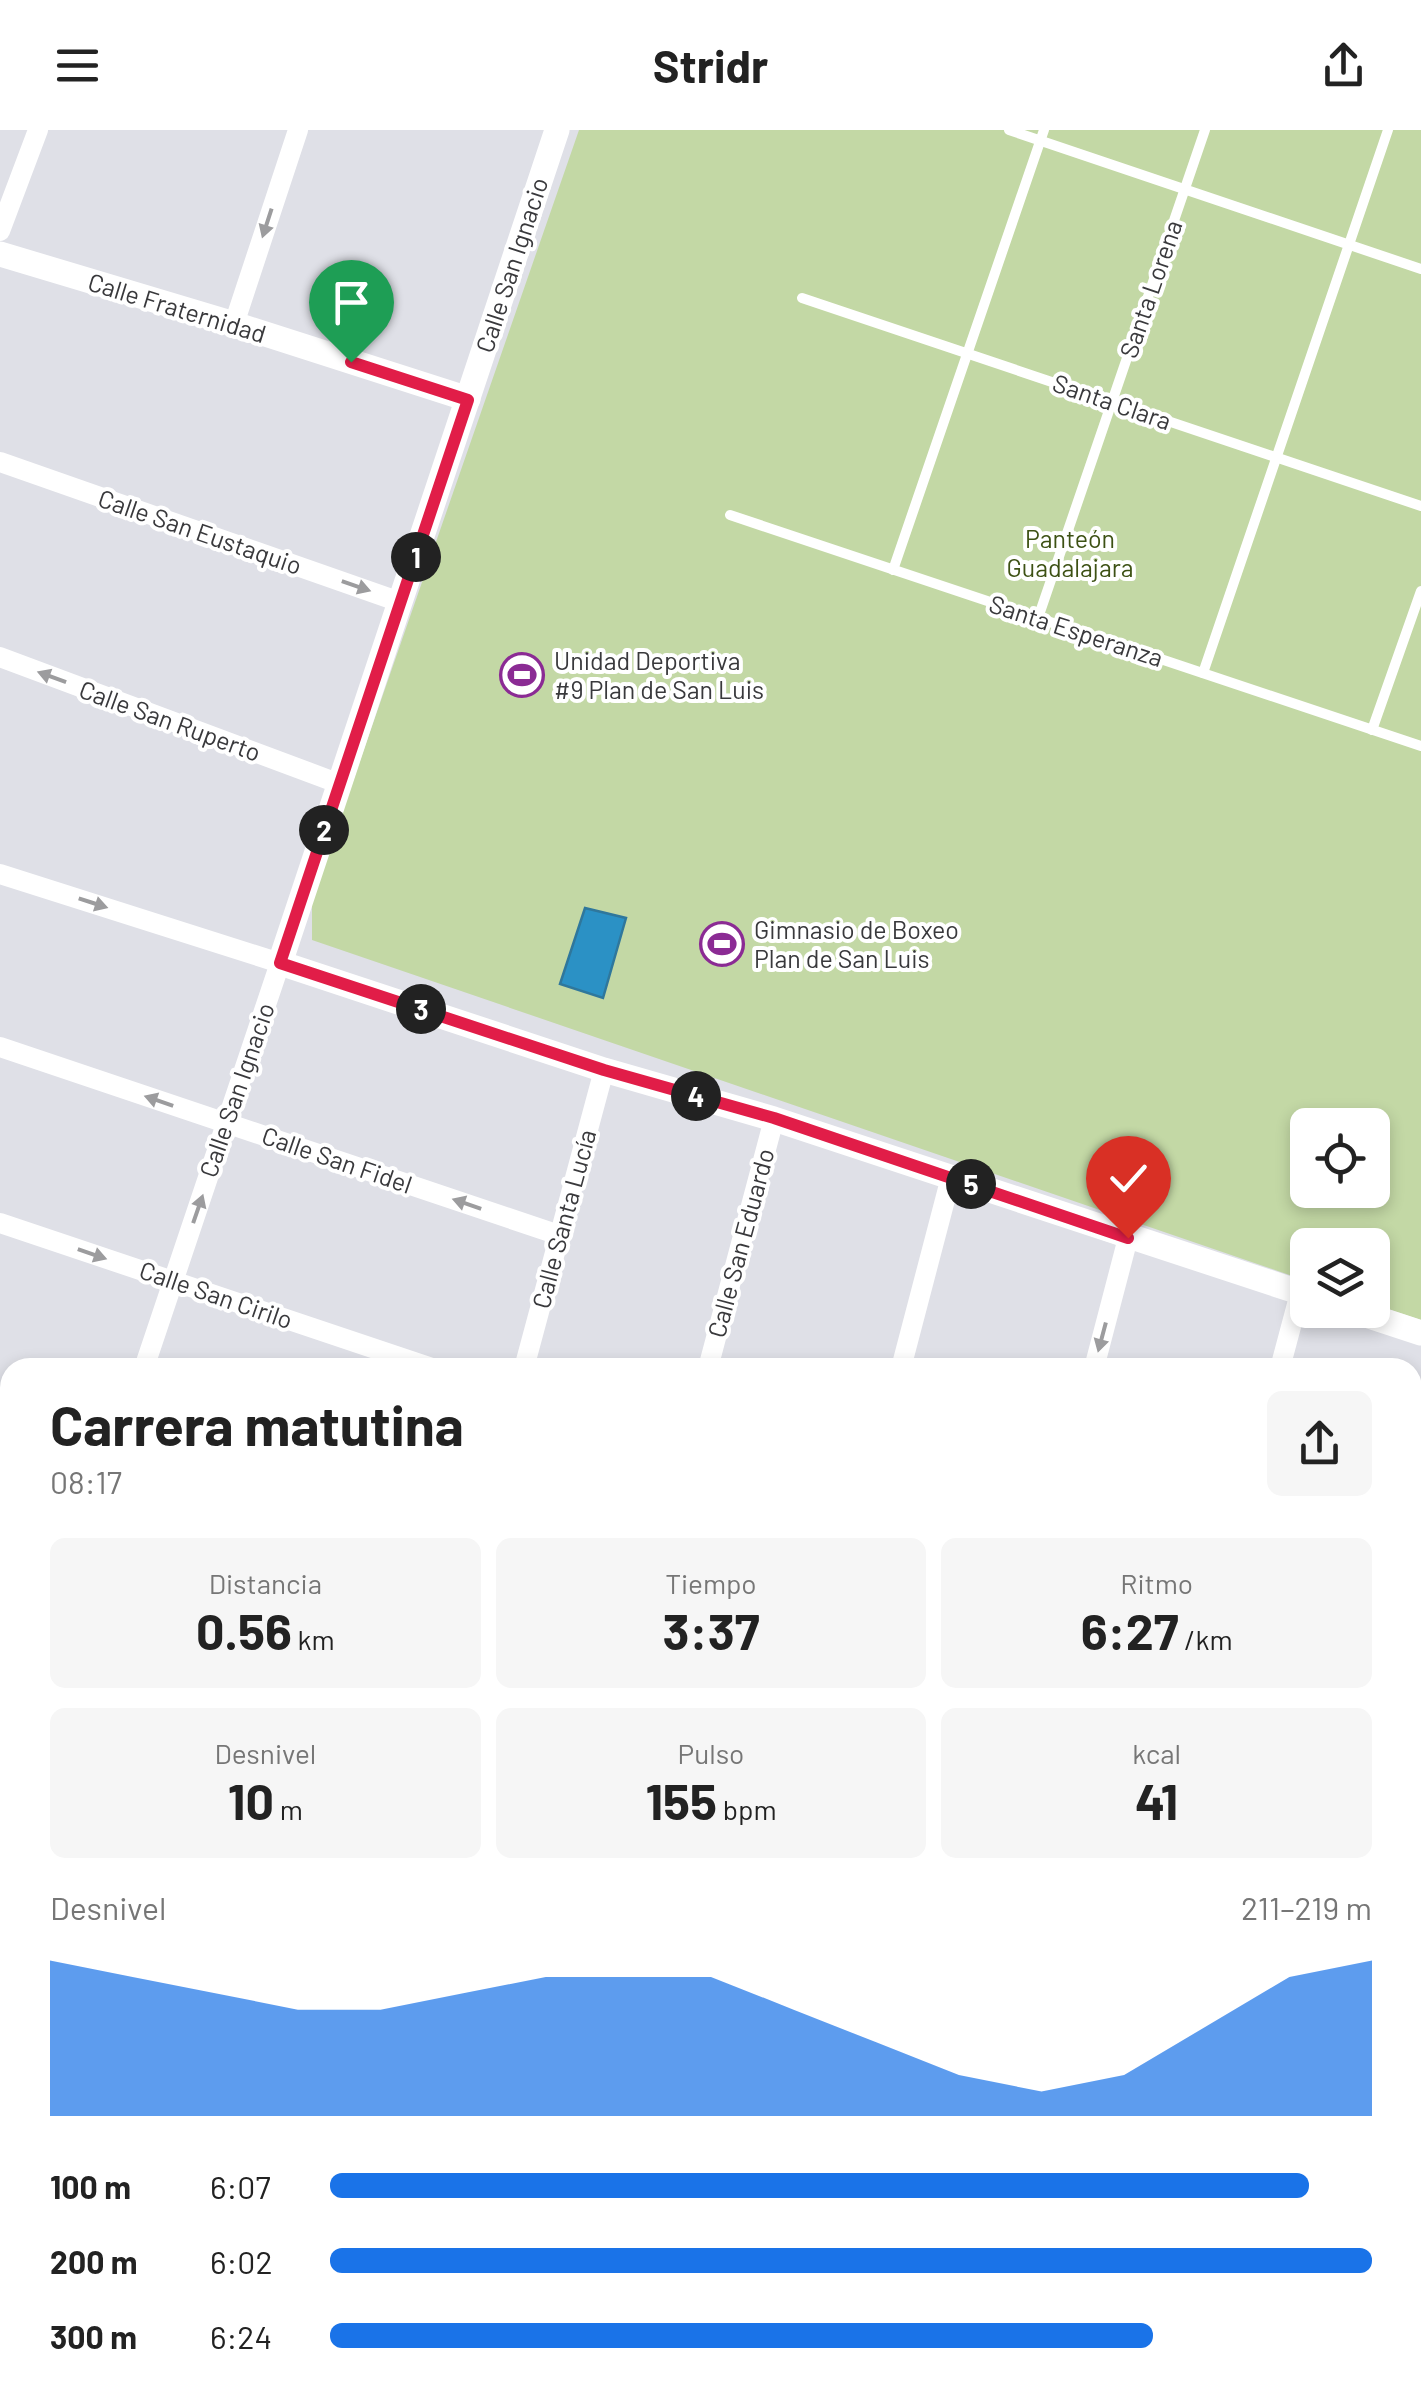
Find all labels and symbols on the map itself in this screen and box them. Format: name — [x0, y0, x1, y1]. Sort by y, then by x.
street label: Calle San Ignacio — [469, 173, 554, 356]
one-way arrow — [259, 208, 274, 238]
street label: Santa Lorena — [1112, 216, 1188, 362]
pin — [309, 260, 394, 363]
street label: Calle Fraternidad — [85, 266, 270, 348]
street label: Santa Clara — [1049, 367, 1175, 435]
street label: Calle San Eustaquio — [95, 482, 306, 580]
park label: Panteón Guadalajara — [1006, 523, 1134, 582]
pin: 1 — [391, 532, 441, 582]
one-way arrow — [342, 580, 372, 595]
street label: Santa Esperanza — [986, 588, 1167, 672]
place label: Unidad Deportiva #9 Plan de San Luis — [554, 645, 764, 704]
sports icon: Unidad Deportiva #9 Plan de San Luis — [499, 652, 545, 698]
one-way arrow — [36, 669, 66, 684]
street label: Calle San Ruperto — [76, 673, 265, 767]
pin: 2 — [299, 805, 349, 855]
one-way arrow — [78, 896, 109, 911]
place label: Gimnasio de Boxeo Plan de San Luis — [754, 914, 959, 973]
sports icon: Gimnasio de Boxeo Plan de San Luis — [699, 921, 745, 967]
pin: 3 — [396, 984, 446, 1034]
street label: Calle San Ignacio — [192, 999, 280, 1181]
pin: 4 — [671, 1071, 721, 1121]
one-way arrow — [143, 1092, 173, 1107]
street label: Calle San Fidel — [258, 1119, 416, 1199]
street label: Calle Santa Lucía — [525, 1126, 601, 1311]
pin — [1086, 1136, 1171, 1239]
street label: Calle San Eduardo — [700, 1145, 780, 1341]
pin: 5 — [946, 1159, 996, 1209]
one-way arrow — [191, 1193, 206, 1223]
one-way arrow — [452, 1196, 482, 1211]
one-way arrow — [78, 1247, 108, 1262]
street label: Calle San Cirilo — [136, 1254, 297, 1334]
one-way arrow — [1093, 1321, 1109, 1352]

